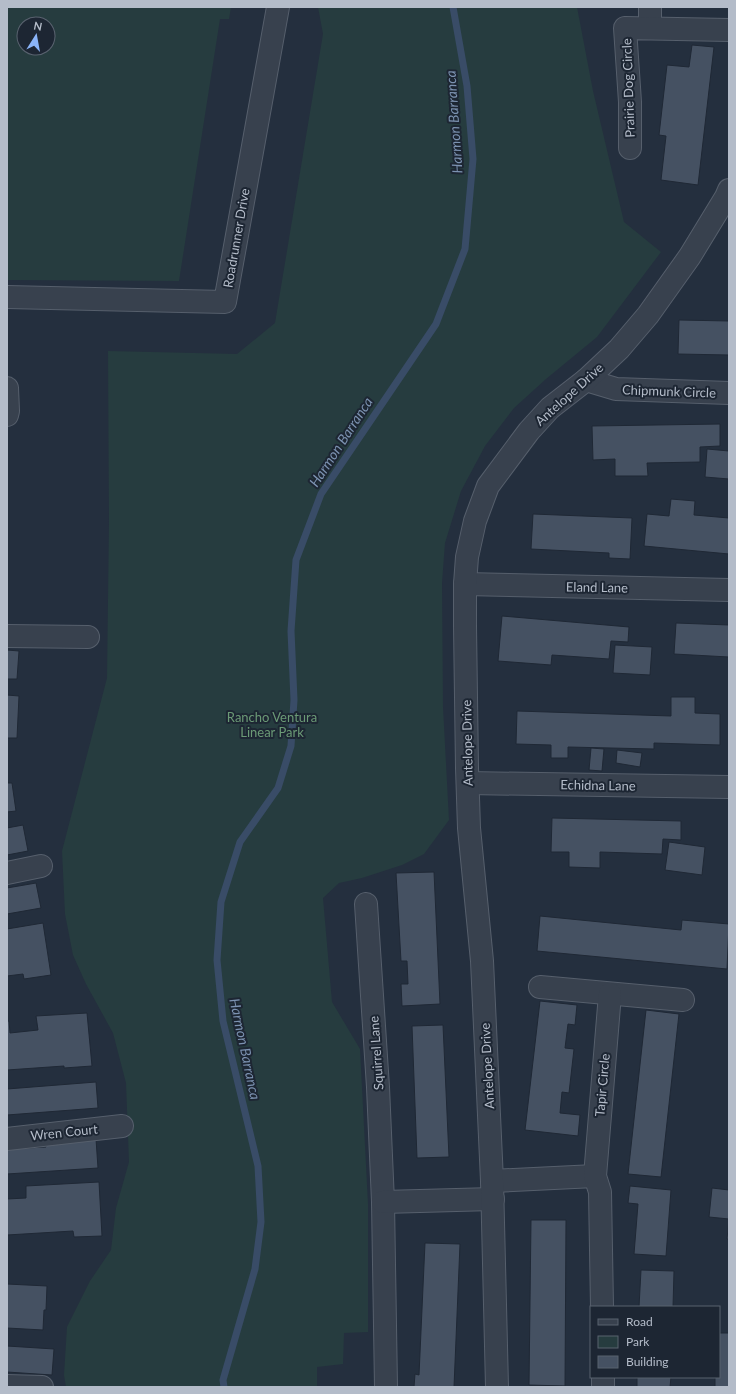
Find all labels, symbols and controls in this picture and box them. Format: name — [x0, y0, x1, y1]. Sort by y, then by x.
north arrow — [16, 16, 56, 56]
text: N — [33, 19, 43, 33]
street label: Prairie Dog Circle — [618, 38, 638, 138]
water label: Harmon Barranca — [441, 70, 466, 174]
street label: Roadrunner Drive — [219, 187, 253, 289]
street label: Antelope Drive — [532, 359, 607, 429]
street label: Chipmunk Circle — [622, 381, 716, 401]
water label: Harmon Barranca — [305, 394, 376, 490]
street label: Eland Lane — [566, 578, 628, 596]
street label: Antelope Drive — [458, 700, 476, 786]
park label: Rancho Ventura Linear Park — [227, 709, 317, 740]
street label: Echidna Lane — [560, 776, 636, 794]
water label: Harmon Barranca — [226, 997, 265, 1101]
street label: Squirrel Lane — [365, 1015, 387, 1091]
street label: Antelope Drive — [477, 1022, 497, 1110]
street label: Tapir Circle — [591, 1053, 613, 1117]
street label: Wren Court — [30, 1120, 99, 1143]
legend — [590, 1306, 720, 1378]
text: Road — [626, 1314, 653, 1329]
text: Park — [626, 1334, 650, 1349]
text: Building — [626, 1354, 669, 1369]

